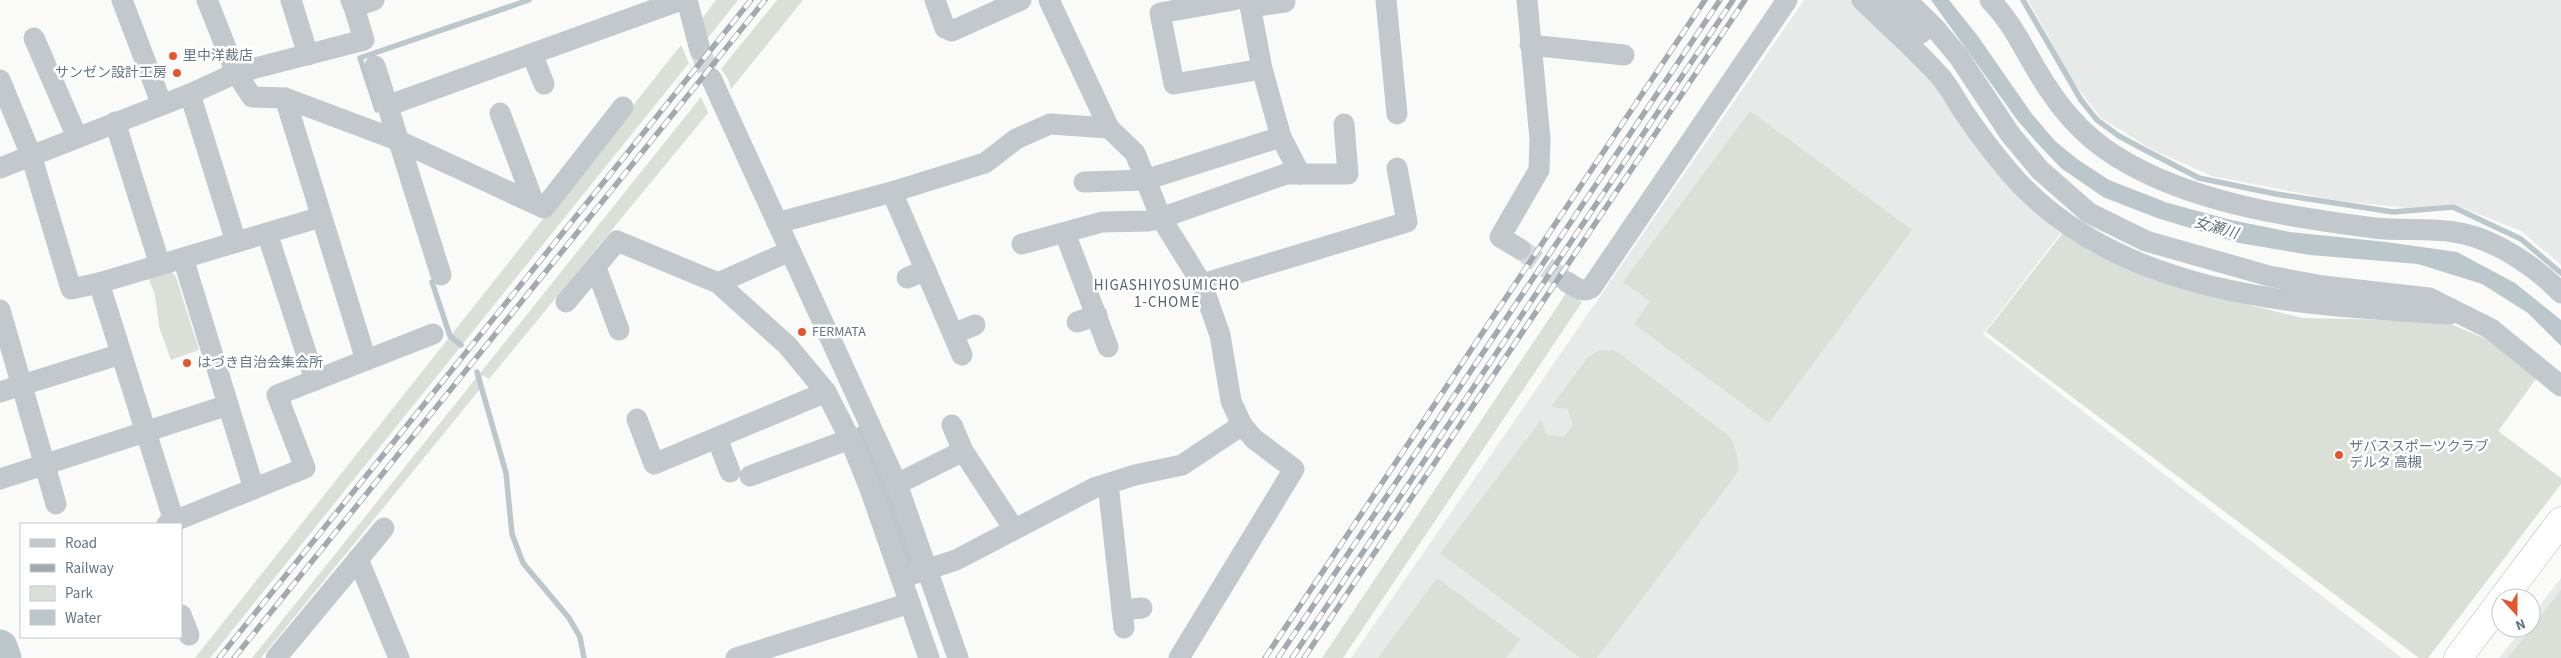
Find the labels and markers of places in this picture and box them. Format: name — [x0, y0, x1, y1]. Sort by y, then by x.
place label: 里中洋裁店 — [183, 46, 253, 66]
marker: 里中洋裁店 — [167, 50, 179, 62]
place label: サンゼン設計工房 — [55, 63, 167, 83]
marker: サンゼン設計工房 — [171, 67, 183, 79]
place label: FERMATA — [812, 322, 866, 342]
marker: FERMATA — [796, 326, 808, 338]
place label: はづき自治会集会所 — [197, 353, 323, 373]
marker: はづき自治会集会所 — [181, 357, 193, 369]
place label: ザバススポーツクラブ デルタ 高槻 — [2349, 437, 2489, 473]
marker: ザバススポーツクラブ デルタ 高槻 — [2333, 449, 2345, 461]

